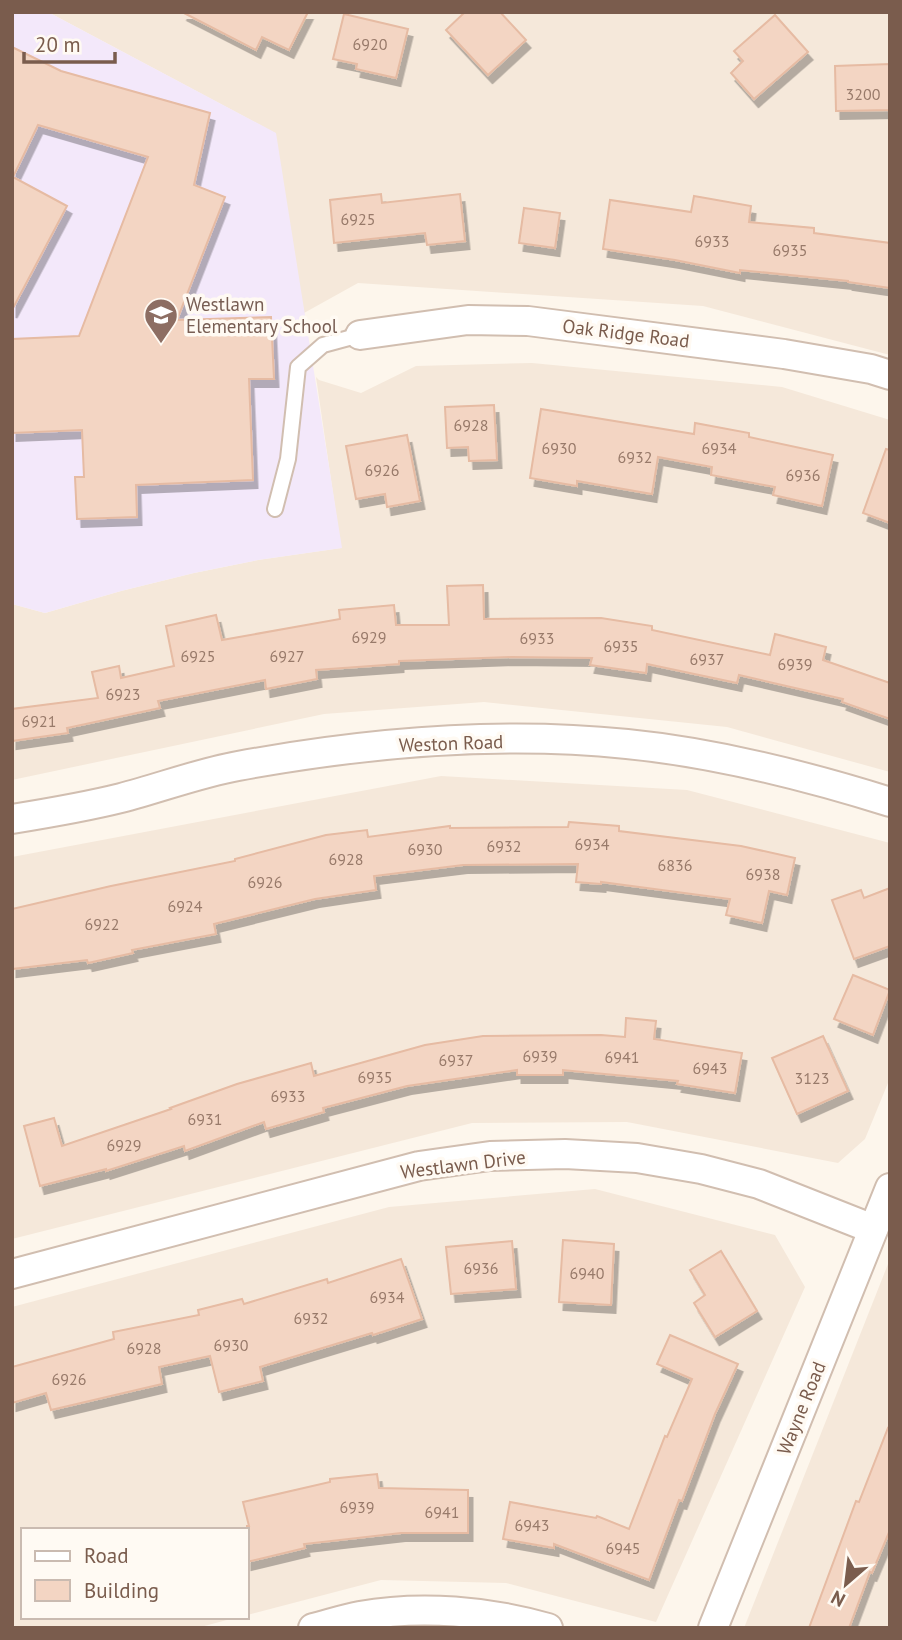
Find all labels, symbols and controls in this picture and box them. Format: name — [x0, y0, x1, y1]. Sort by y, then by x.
scale bar — [24, 21, 116, 65]
text: 20 m — [35, 31, 81, 58]
house number: 6920 — [353, 34, 388, 54]
house number: 3200 — [846, 84, 881, 104]
house number: 6925 — [341, 209, 375, 229]
house number: 6933 — [695, 231, 729, 251]
house number: 6935 — [773, 240, 807, 260]
place label: Westlawn Elementary School — [186, 292, 338, 338]
school or university icon: Westlawn Elementary School — [142, 296, 180, 345]
street label: Oak Ridge Road — [561, 313, 691, 353]
house number: 6928 — [454, 415, 488, 435]
house number: 6930 — [542, 438, 577, 458]
house number: 6934 — [702, 438, 737, 458]
house number: 6932 — [618, 447, 652, 467]
house number: 6926 — [365, 460, 399, 480]
house number: 6936 — [786, 465, 820, 485]
house number: 6929 — [352, 627, 386, 647]
house number: 6933 — [520, 628, 554, 648]
house number: 6935 — [604, 636, 638, 656]
house number: 6925 — [181, 646, 215, 666]
house number: 6927 — [270, 646, 304, 666]
house number: 6937 — [690, 649, 724, 669]
house number: 6939 — [778, 654, 812, 674]
house number: 6923 — [106, 684, 140, 704]
house number: 6921 — [22, 711, 56, 731]
street label: Weston Road — [398, 729, 504, 757]
house number: 6934 — [575, 834, 610, 854]
house number: 6932 — [487, 836, 521, 856]
house number: 6930 — [408, 839, 443, 859]
house number: 6928 — [329, 849, 363, 869]
house number: 6836 — [658, 855, 692, 875]
house number: 6938 — [746, 864, 780, 884]
house number: 6926 — [248, 872, 282, 892]
house number: 6924 — [168, 896, 203, 916]
house number: 6922 — [85, 914, 119, 934]
house number: 6939 — [523, 1046, 557, 1066]
house number: 6941 — [605, 1047, 639, 1067]
house number: 6937 — [439, 1050, 473, 1070]
house number: 6943 — [693, 1058, 727, 1078]
house number: 6935 — [358, 1067, 392, 1087]
house number: 3123 — [795, 1068, 829, 1088]
house number: 6933 — [271, 1086, 305, 1106]
house number: 6931 — [188, 1109, 222, 1129]
house number: 6929 — [107, 1135, 141, 1155]
street label: Westlawn Drive — [399, 1144, 527, 1184]
house number: 6936 — [464, 1258, 498, 1278]
house number: 6940 — [570, 1263, 605, 1283]
house number: 6934 — [370, 1287, 405, 1307]
house number: 6932 — [294, 1308, 328, 1328]
house number: 6930 — [214, 1335, 249, 1355]
house number: 6928 — [127, 1338, 161, 1358]
street label: Wayne Road — [771, 1358, 831, 1458]
house number: 6926 — [52, 1369, 86, 1389]
house number: 6939 — [340, 1497, 374, 1517]
house number: 6941 — [425, 1502, 459, 1522]
house number: 6943 — [515, 1515, 549, 1535]
legend — [21, 1528, 248, 1619]
house number: 6945 — [606, 1538, 640, 1558]
text: Road — [84, 1542, 128, 1569]
north arrow — [811, 1549, 881, 1619]
text: Building — [84, 1577, 159, 1604]
text: N — [827, 1585, 849, 1613]

